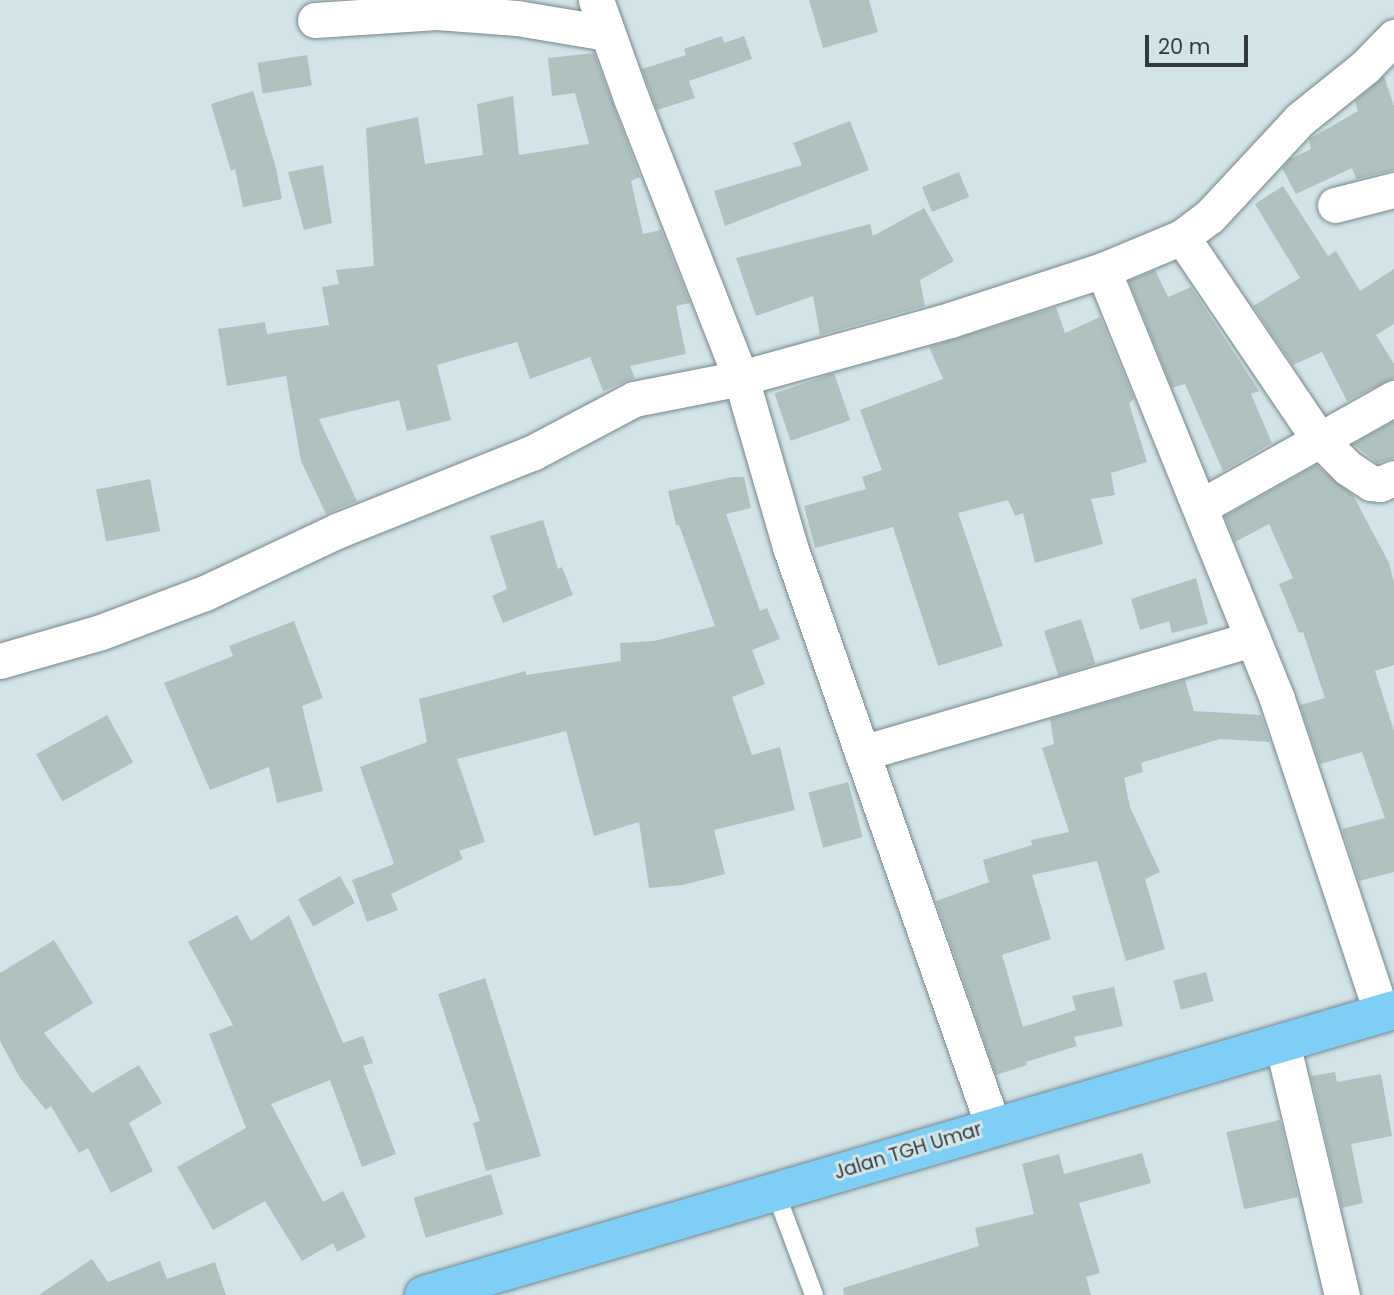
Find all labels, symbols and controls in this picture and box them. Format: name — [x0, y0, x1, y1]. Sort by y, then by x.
scale bar — [1149, 21, 1252, 65]
text: 20 m — [1158, 32, 1211, 61]
street label: Jalan TGH Umar — [831, 1118, 985, 1184]

